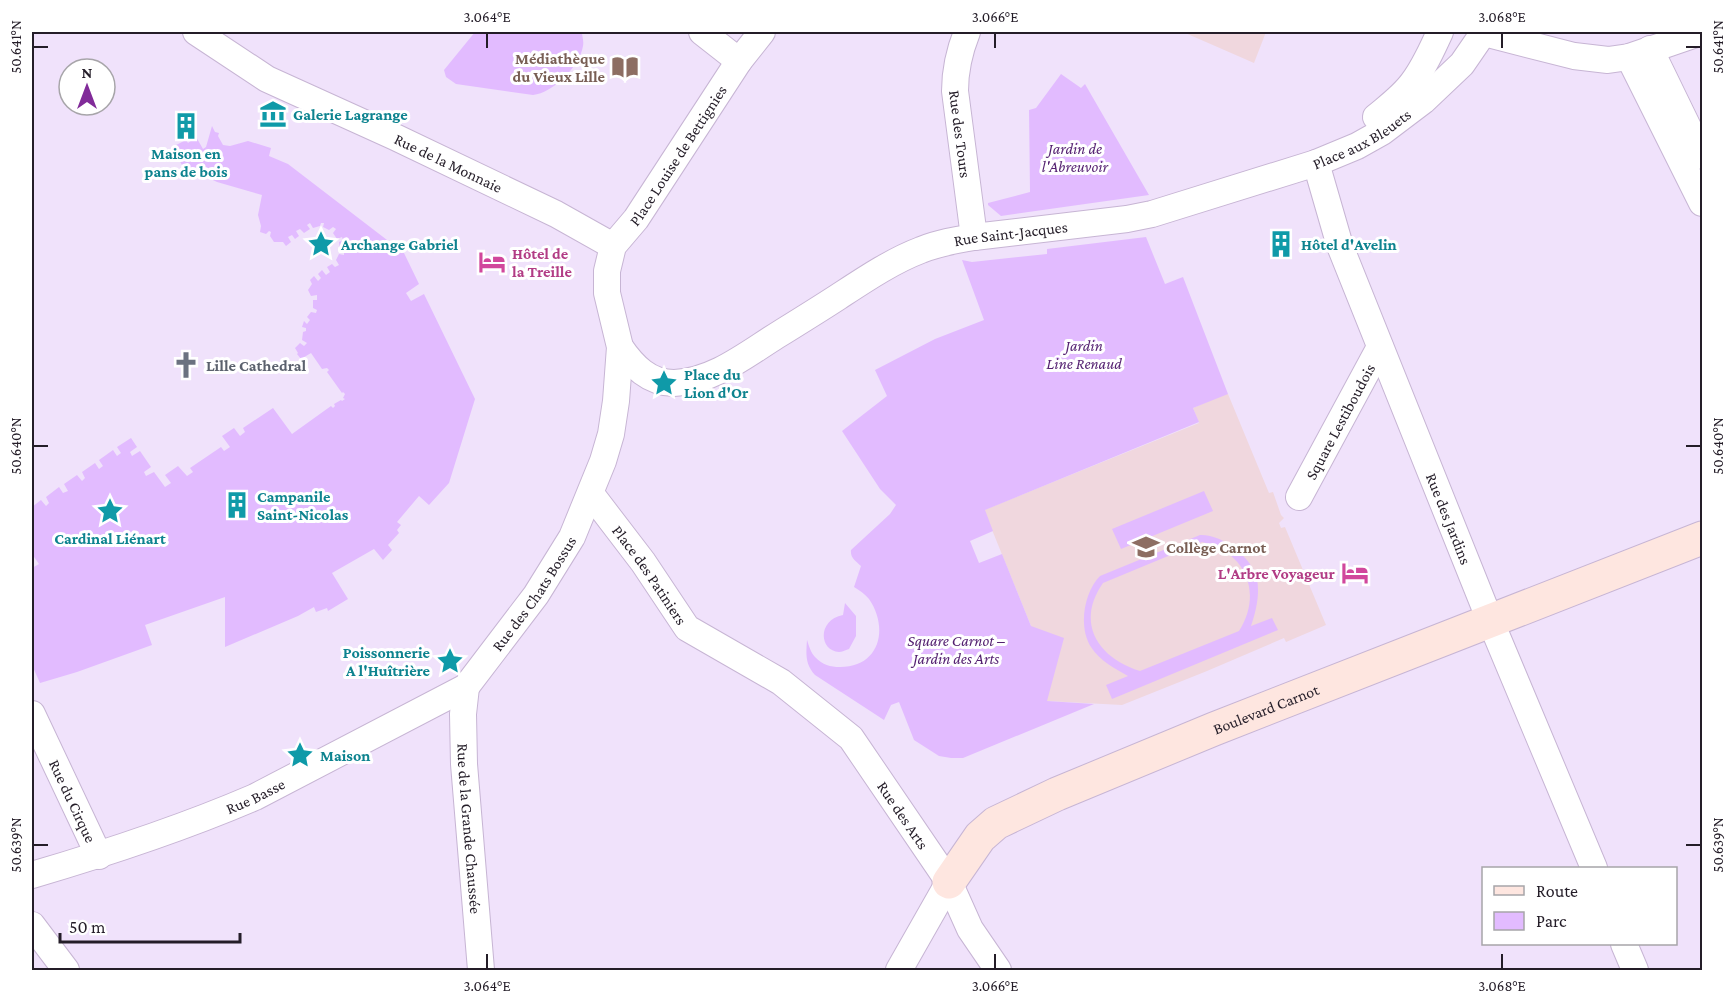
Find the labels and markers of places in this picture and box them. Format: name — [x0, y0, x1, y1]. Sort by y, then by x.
place label: Médiathèque du Vieux Lille — [513, 50, 606, 85]
library icon: Médiathèque du Vieux Lille — [610, 52, 640, 82]
museum icon: Galerie Lagrange — [258, 99, 288, 129]
place label: Galerie Lagrange — [293, 106, 408, 123]
building icon: Maison en pans de bois — [171, 111, 201, 141]
place label: Maison en pans de bois — [145, 145, 228, 180]
place icon: Archange Gabriel — [306, 229, 336, 259]
building icon: Hôtel d'Avelin — [1266, 229, 1296, 259]
place label: Archange Gabriel — [340, 236, 459, 253]
place label: Hôtel d'Avelin — [1301, 236, 1397, 253]
place label: Hôtel de la Treille — [512, 245, 572, 280]
hotel icon: Hôtel de la Treille — [477, 247, 507, 277]
church icon: Lille Cathedral — [171, 350, 201, 380]
place label: Lille Cathedral — [206, 357, 307, 374]
place label: Place du Lion d'Or — [684, 366, 749, 401]
place icon: Place du Lion d'Or — [649, 368, 679, 398]
place label: Campanile Saint-Nicolas — [257, 488, 349, 523]
building icon: Campanile Saint-Nicolas — [222, 490, 252, 520]
place icon: Cardinal Liénart — [95, 496, 125, 526]
place label: Cardinal Liénart — [54, 530, 166, 547]
school or university icon: Collège Carnot — [1131, 532, 1161, 562]
place label: Collège Carnot — [1166, 539, 1267, 556]
hotel icon: L'Arbre Voyageur — [1340, 558, 1370, 588]
place label: L'Arbre Voyageur — [1218, 565, 1336, 582]
place label: Poissonnerie A l'Huîtrière — [343, 644, 431, 679]
place icon: Poissonnerie A l'Huîtrière — [435, 646, 465, 676]
place icon: Maison — [285, 740, 315, 770]
place label: Maison — [320, 747, 370, 764]

